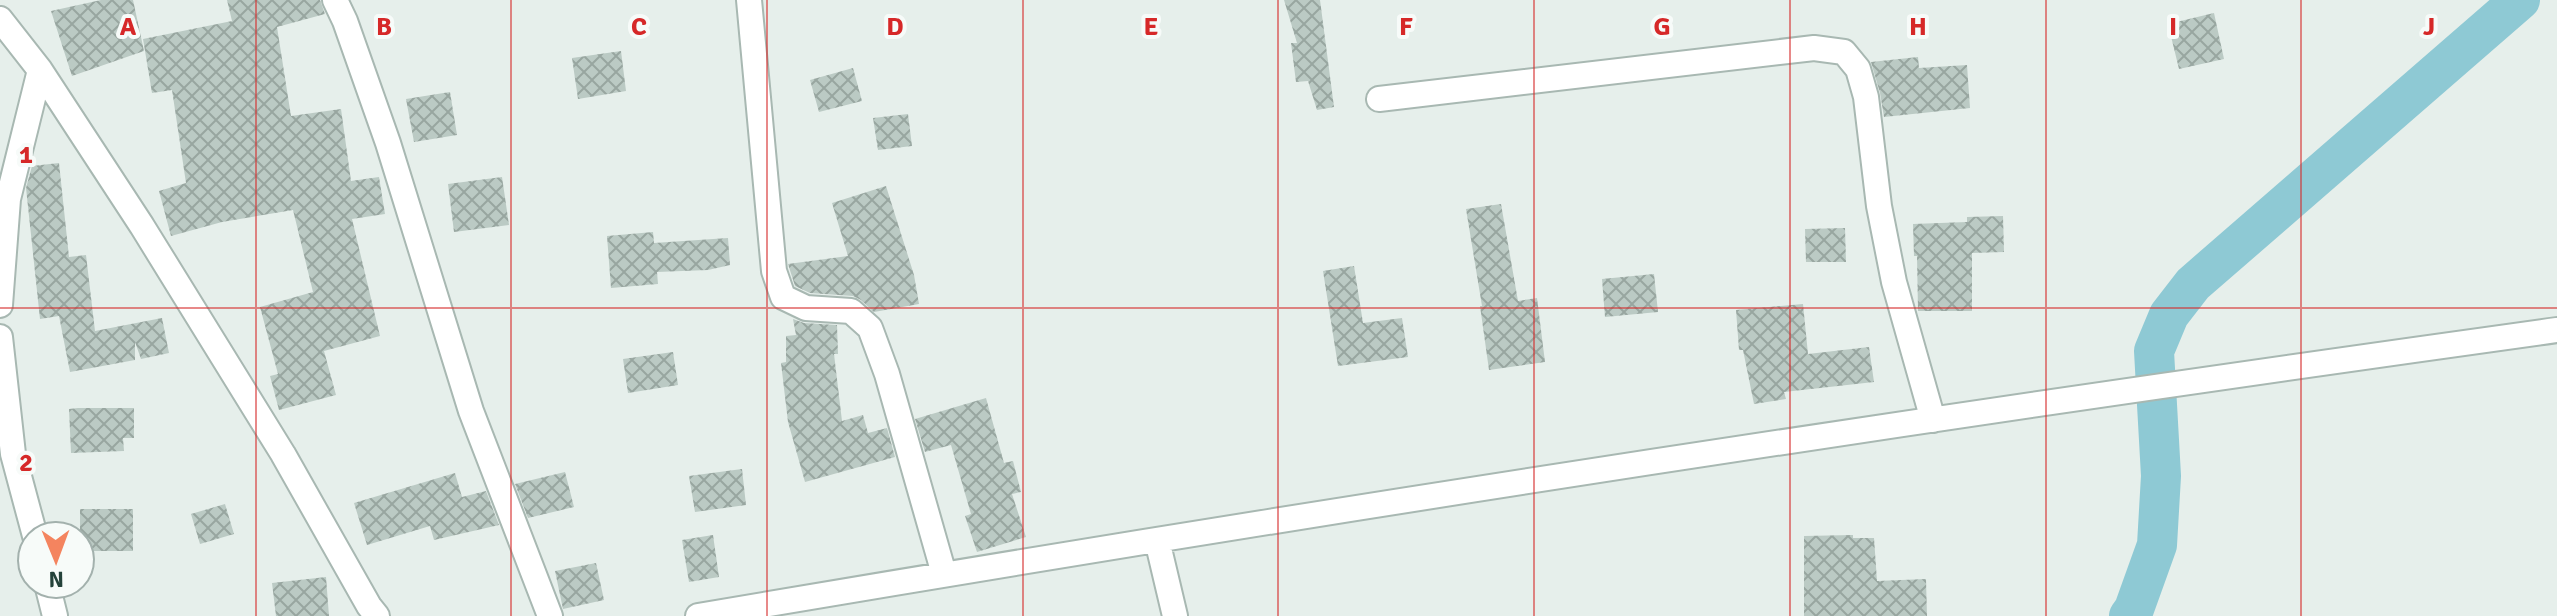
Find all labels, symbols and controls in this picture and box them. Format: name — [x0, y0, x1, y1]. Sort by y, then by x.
text: A — [120, 11, 137, 43]
text: B — [376, 11, 392, 43]
text: C — [631, 11, 647, 43]
text: D — [886, 11, 904, 43]
text: E — [1144, 11, 1158, 43]
text: F — [1399, 11, 1413, 43]
text: G — [1653, 11, 1671, 43]
text: H — [1909, 11, 1927, 43]
text: I — [2169, 11, 2177, 43]
text: J — [2423, 11, 2435, 43]
text: 1 — [19, 139, 33, 171]
text: 2 — [19, 447, 33, 479]
north arrow — [16, 520, 96, 600]
text: N — [48, 566, 64, 593]

